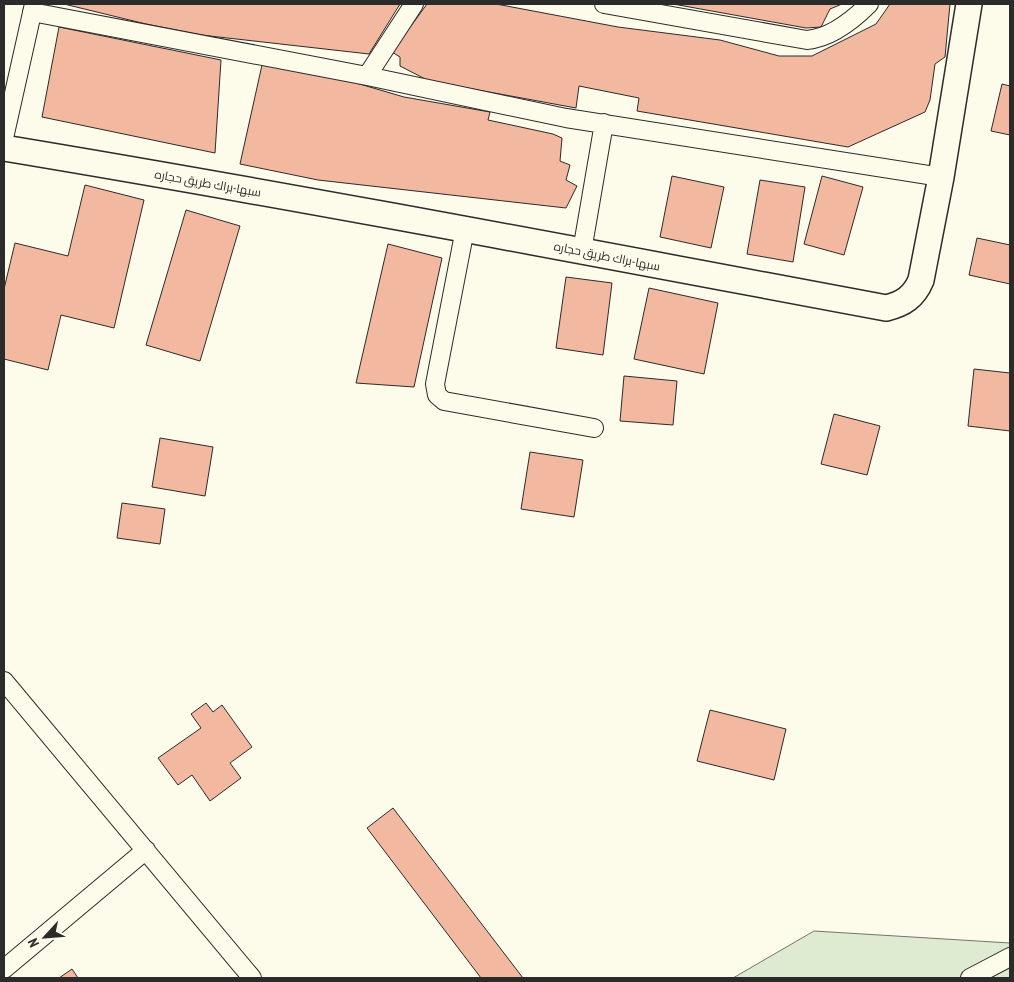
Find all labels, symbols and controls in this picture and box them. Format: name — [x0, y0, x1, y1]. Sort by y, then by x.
street label: سبها-براك طريق حجاره — [154, 166, 263, 200]
street label: سبها-براك طريق حجاره — [553, 238, 661, 274]
north arrow — [20, 912, 70, 962]
text: N — [24, 935, 43, 950]

